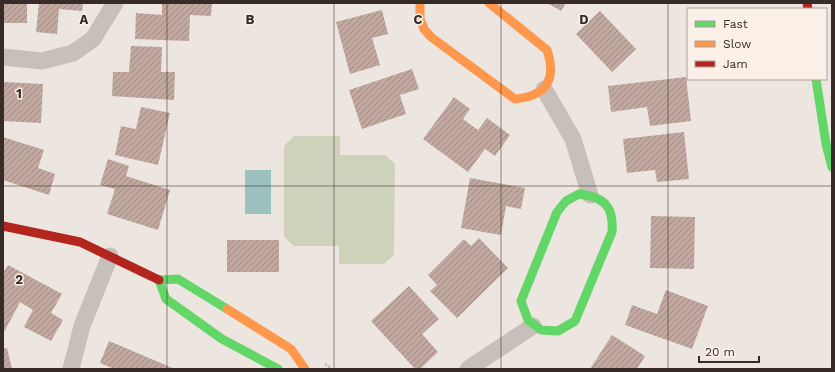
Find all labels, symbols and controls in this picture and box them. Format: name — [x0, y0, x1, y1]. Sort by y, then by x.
legend — [687, 8, 827, 80]
text: A — [80, 12, 89, 27]
text: B — [246, 12, 255, 27]
text: C — [414, 12, 423, 27]
text: D — [579, 12, 589, 27]
text: Fast — [723, 17, 748, 31]
text: Slow — [723, 37, 751, 51]
text: Jam — [723, 57, 748, 71]
text: 1 — [16, 86, 22, 101]
text: 2 — [15, 272, 23, 287]
scale bar — [699, 338, 759, 364]
text: 20 m — [705, 345, 735, 359]

